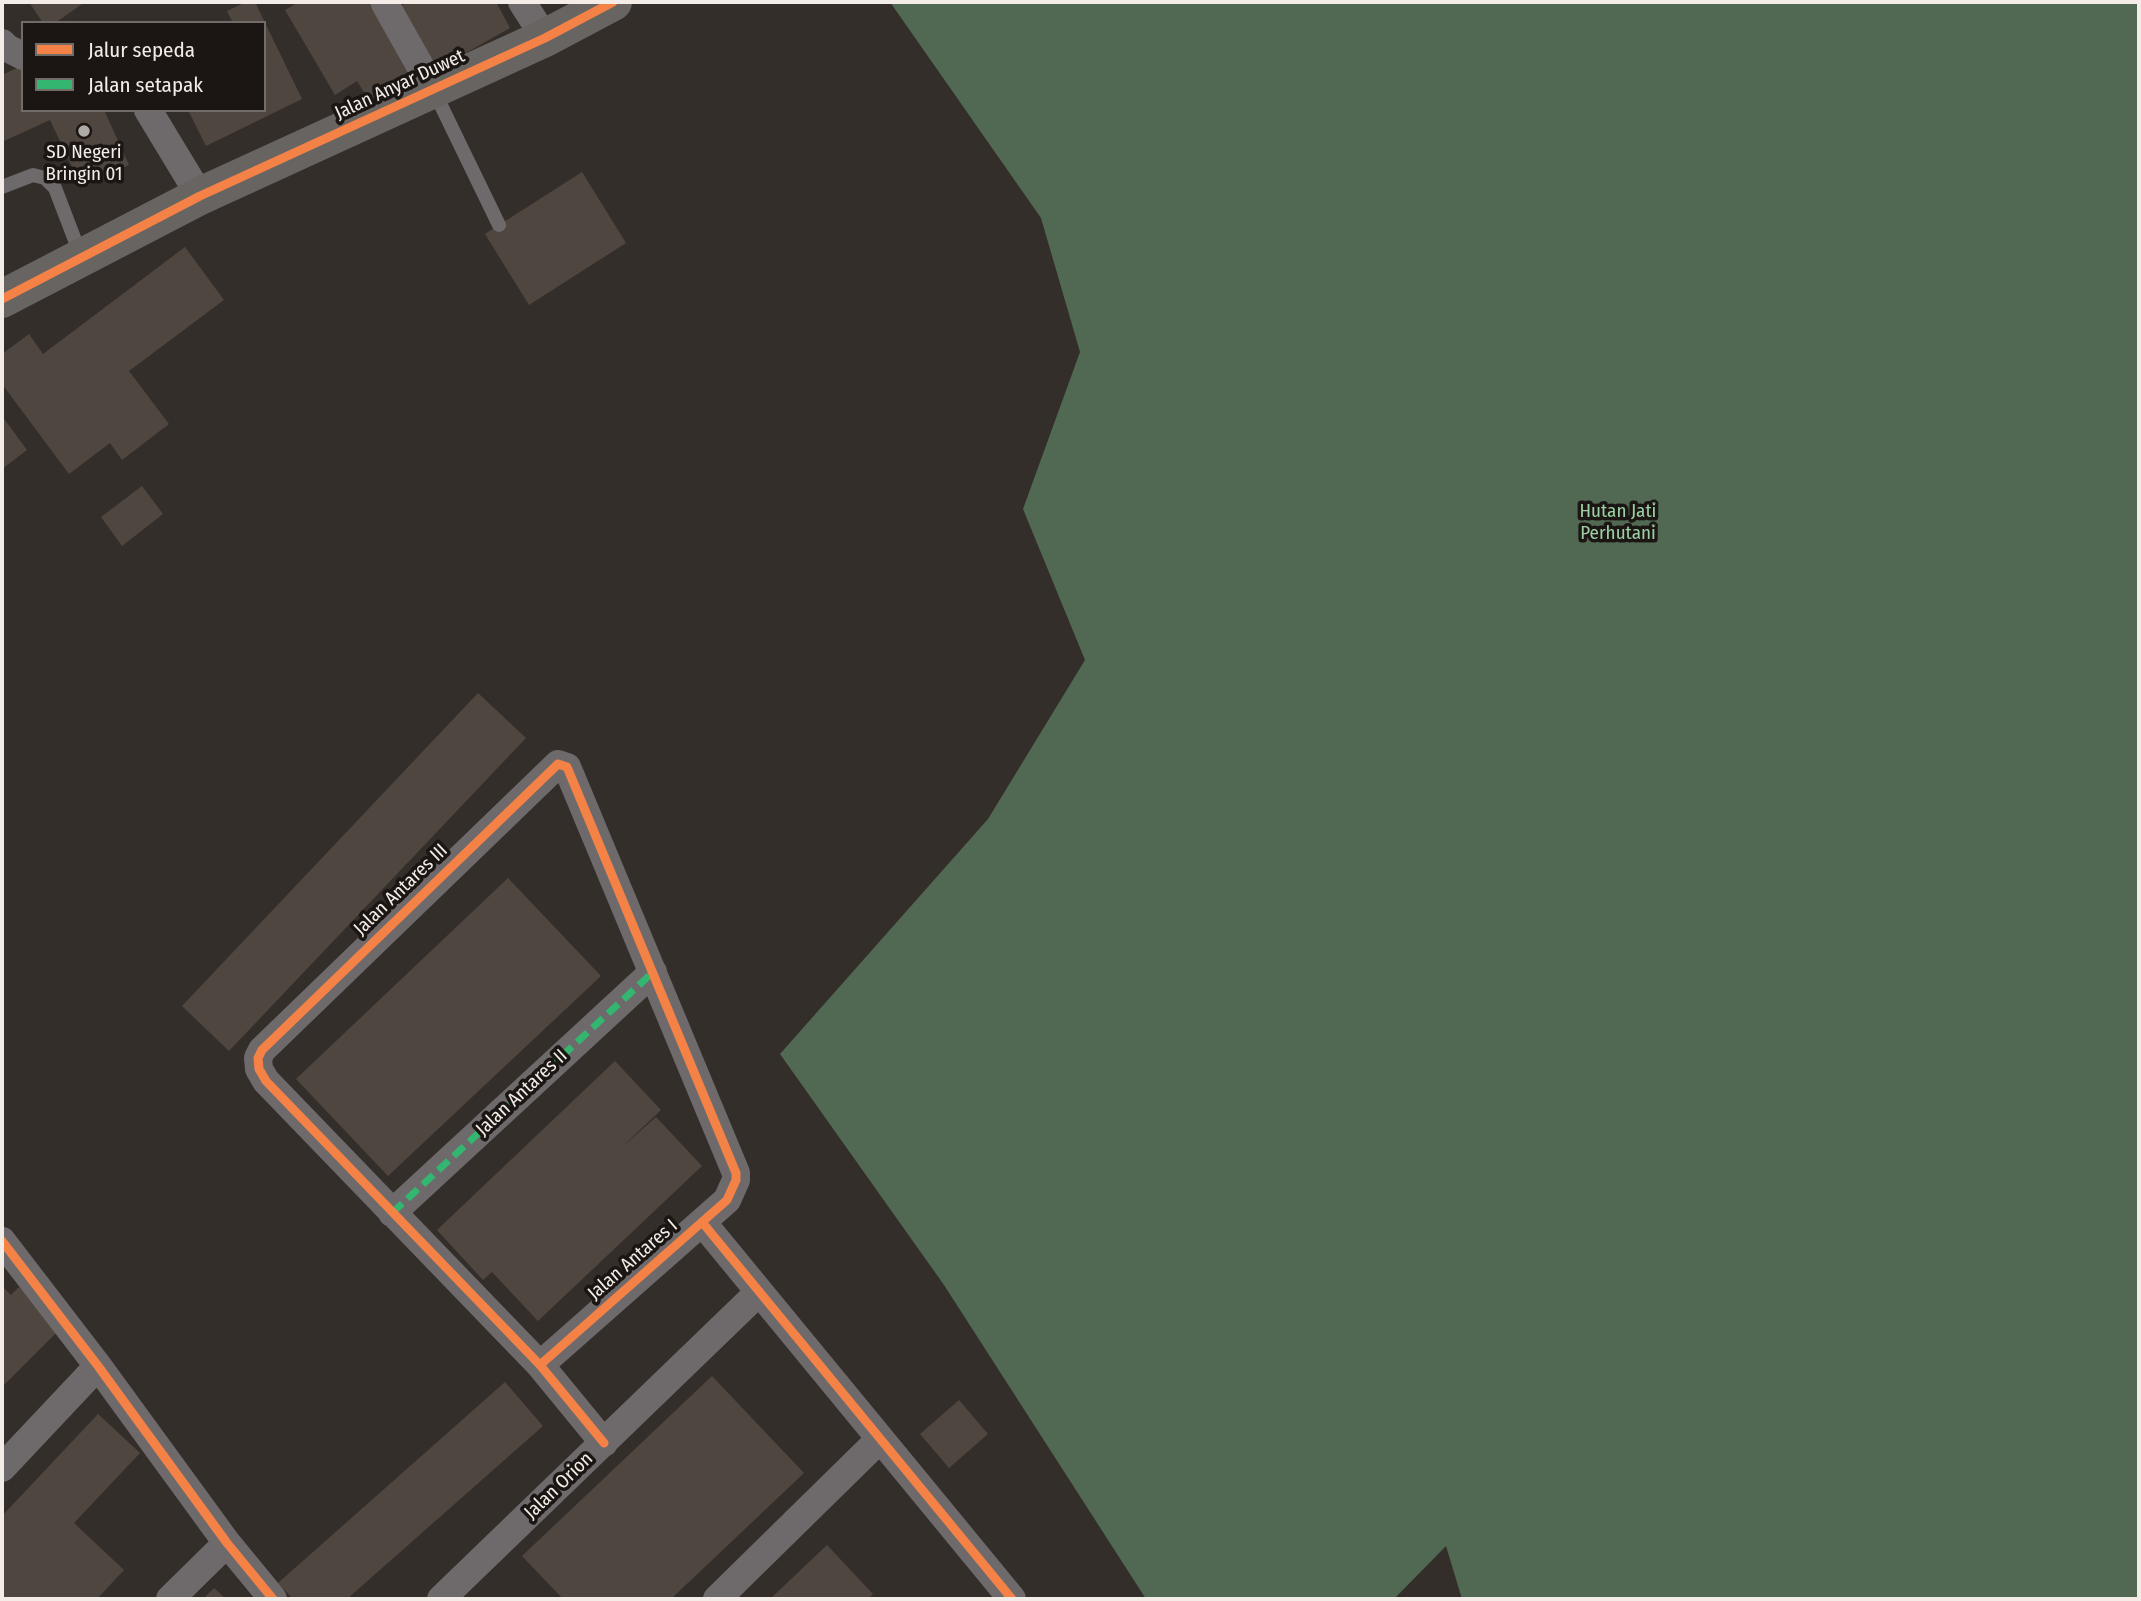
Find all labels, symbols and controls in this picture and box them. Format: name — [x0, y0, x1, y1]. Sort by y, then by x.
legend — [21, 21, 266, 112]
text: Jalur sepeda — [88, 37, 195, 63]
street label: Jalan Anyar Duwet — [332, 45, 468, 125]
text: Jalan setapak — [88, 72, 203, 98]
marker: SD Negeri Bringin 01 — [76, 123, 92, 139]
place label: SD Negeri Bringin 01 — [46, 142, 122, 186]
park label: Hutan Jati Perhutani — [1580, 501, 1656, 545]
street label: Jalan Antares III — [349, 840, 453, 940]
street label: Jalan Antares II — [472, 1045, 572, 1141]
street label: Jalan Antares I — [583, 1215, 683, 1305]
street label: Jalan Orion — [520, 1448, 598, 1524]

